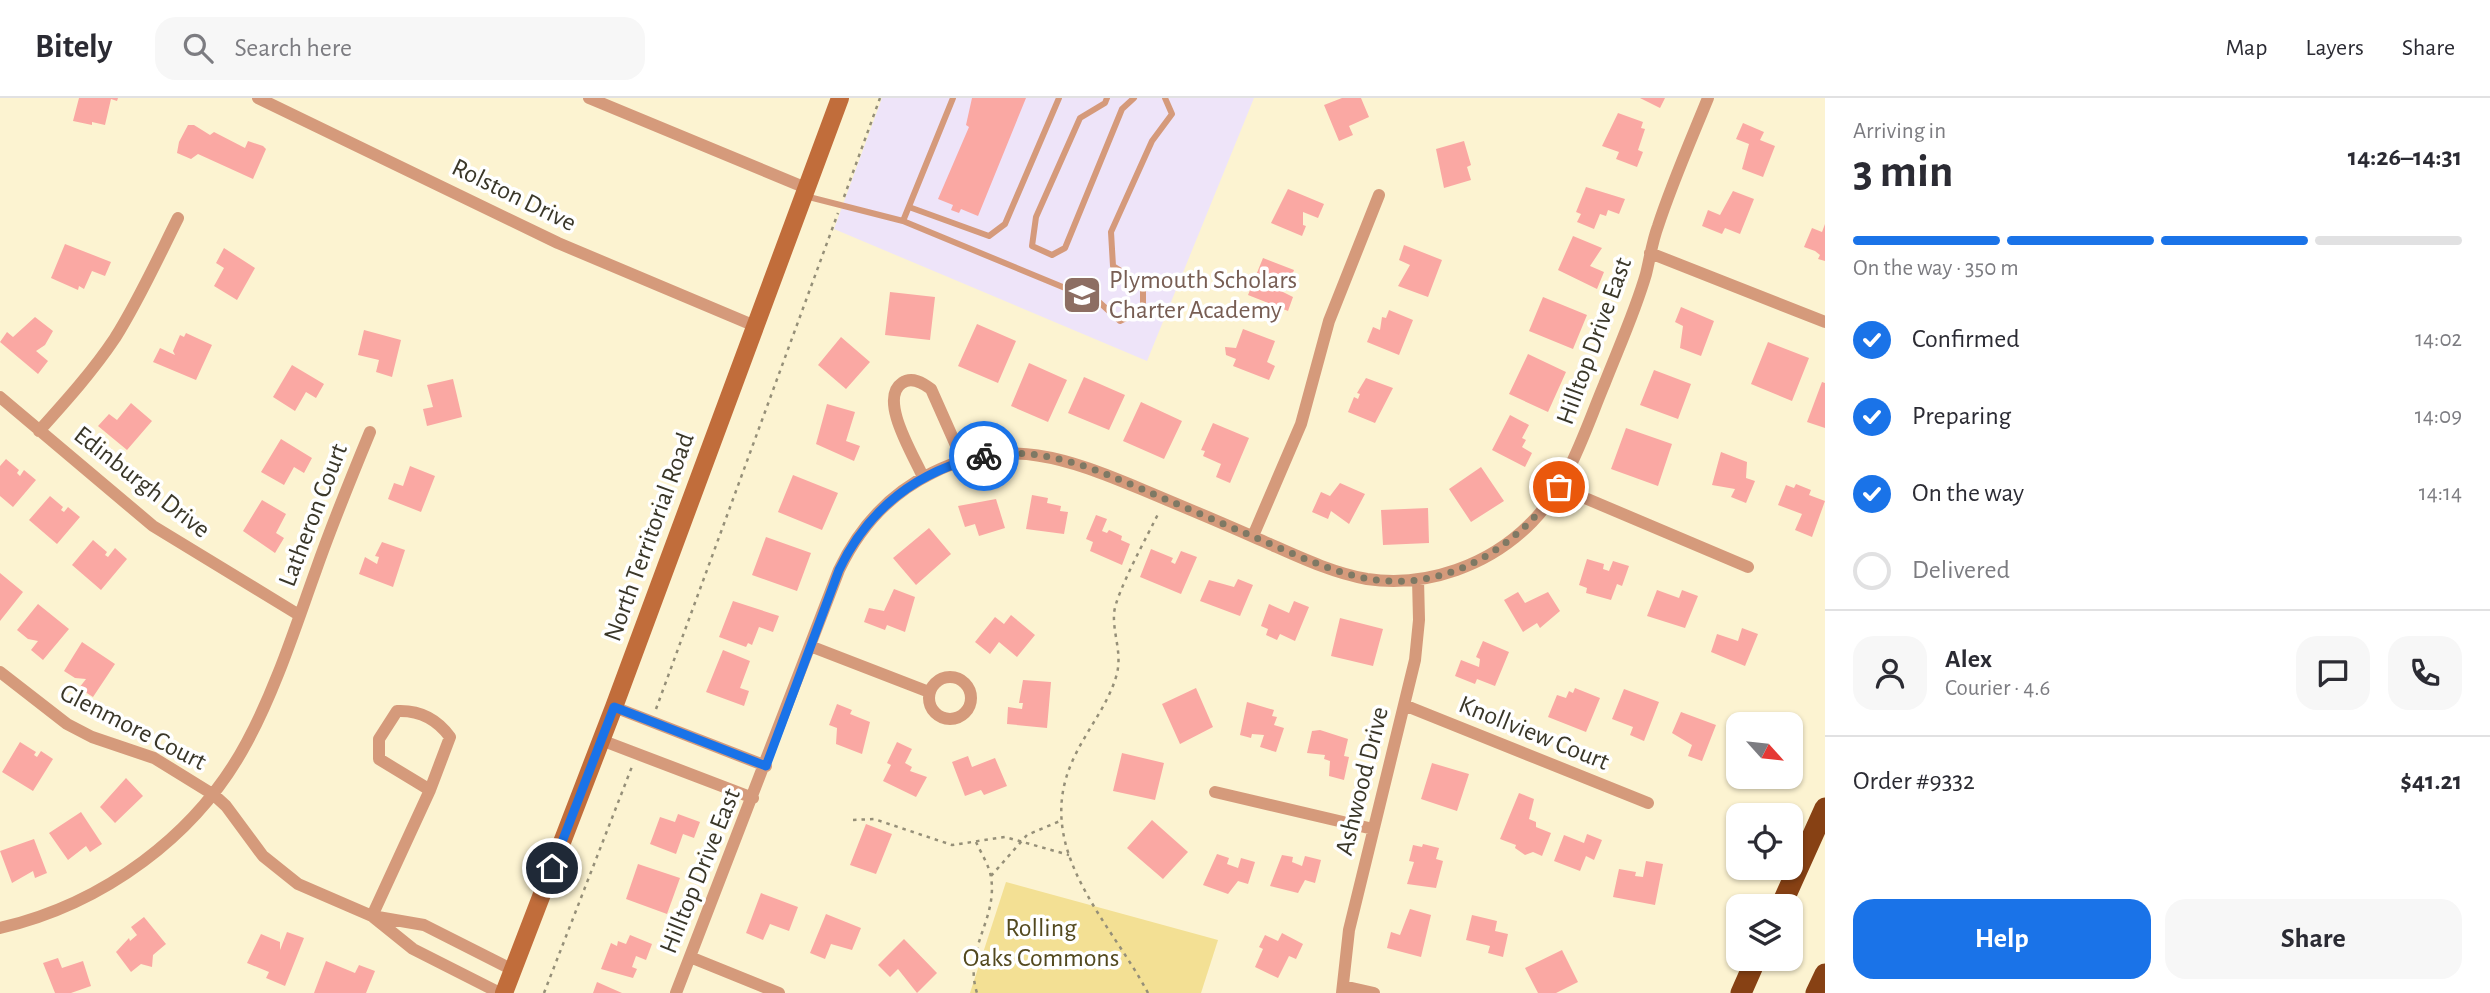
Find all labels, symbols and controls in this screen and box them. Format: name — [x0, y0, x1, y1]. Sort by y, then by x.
search box — [155, 17, 645, 80]
icon: search — [179, 29, 217, 67]
text: Bitely — [35, 31, 113, 64]
text: Search here — [235, 35, 352, 61]
text: Map — [2225, 36, 2267, 60]
text: Layers — [2305, 36, 2364, 60]
text: Share — [2402, 36, 2455, 60]
text: Arriving in — [1853, 120, 1946, 143]
text: 14:26–14:31 — [2348, 144, 2462, 170]
text: 3 min — [1853, 149, 1953, 195]
street label: Rolston Drive — [448, 154, 580, 236]
street label: Hilltop Drive East — [1552, 254, 1636, 428]
text: On the way · 350 m — [1853, 257, 2019, 280]
place label: Plymouth Scholars Charter Academy — [1109, 267, 1297, 323]
school or university icon: Plymouth Scholars Charter Academy — [1061, 274, 1103, 316]
icon: check — [1853, 321, 1891, 359]
text: Confirmed — [1912, 326, 2020, 352]
text: 14:02 — [2415, 328, 2462, 351]
icon: check — [1853, 398, 1891, 436]
text: Preparing — [1912, 403, 2011, 429]
text: 14:09 — [2415, 405, 2462, 428]
street label: Edinburgh Drive — [69, 421, 215, 543]
courier — [949, 421, 1019, 491]
street label: North Territorial Road — [599, 429, 699, 645]
icon: bike — [965, 437, 1003, 475]
street label: Latheron Court — [274, 440, 352, 590]
pin — [1529, 457, 1589, 517]
icon: bag — [1540, 468, 1578, 506]
icon: check — [1853, 475, 1891, 513]
text: On the way — [1912, 480, 2024, 506]
text: 14:14 — [2419, 482, 2462, 505]
text: Delivered — [1912, 557, 2010, 583]
button: person — [1853, 636, 1927, 710]
button: chat — [2296, 636, 2370, 710]
button: phone — [2388, 636, 2462, 710]
text: Alex — [1945, 646, 1992, 672]
text: Courier · 4.6 — [1945, 677, 2050, 700]
street label: Glenmore Court — [56, 679, 210, 775]
street label: Knollview Court — [1455, 691, 1613, 775]
street label: Ashwood Drive — [1331, 704, 1393, 858]
north arrow — [1726, 712, 1802, 789]
map controls — [1726, 712, 1803, 971]
text: Order #9332 — [1853, 768, 1975, 794]
text: $41.21 — [2400, 768, 2462, 794]
street label: Hilltop Drive East — [655, 785, 745, 957]
button: locate — [1726, 803, 1803, 880]
pin — [522, 838, 582, 898]
icon: home — [533, 849, 571, 887]
button: layers — [1726, 894, 1803, 971]
button: Help — [1853, 899, 2151, 979]
button: Share — [2165, 899, 2462, 979]
park label: Rolling Oaks Commons — [963, 915, 1119, 971]

